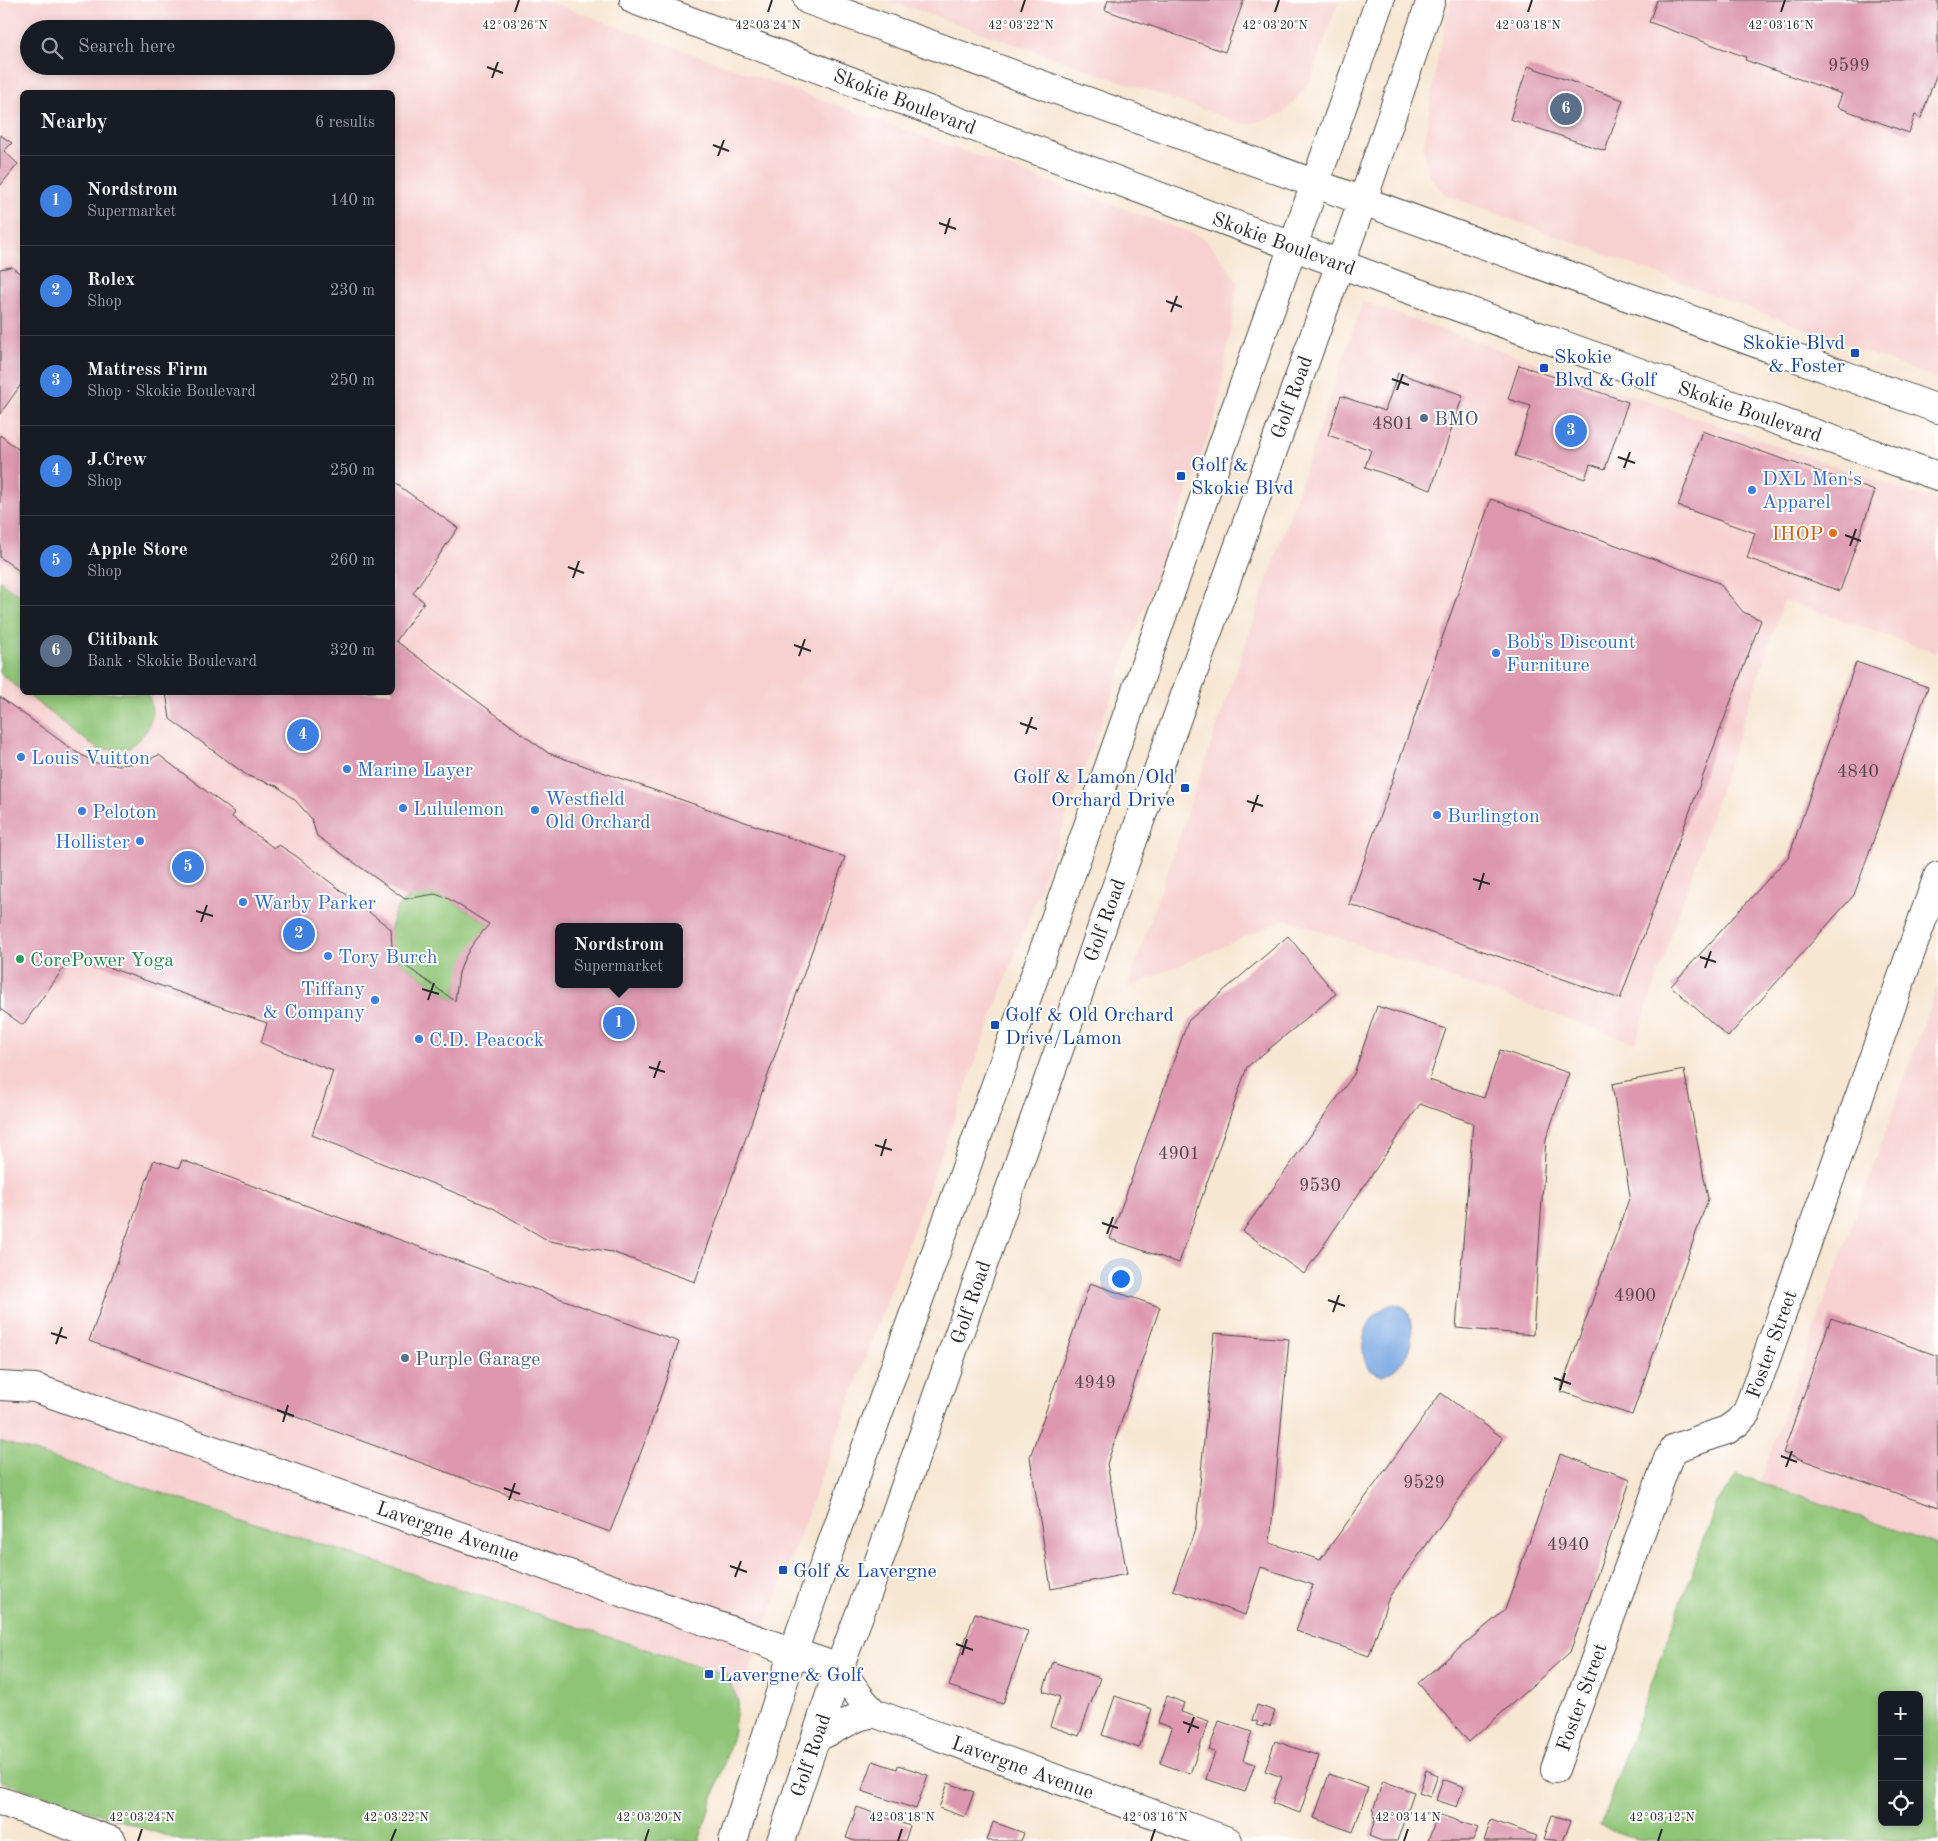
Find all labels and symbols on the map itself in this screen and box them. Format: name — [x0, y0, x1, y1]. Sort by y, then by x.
text: 42°03'26"N — [482, 20, 548, 32]
text: 42°03'24"N — [735, 20, 801, 32]
text: 42°03'22"N — [988, 20, 1054, 32]
text: 42°03'20"N — [1242, 20, 1308, 32]
text: 42°03'18"N — [1495, 20, 1561, 32]
text: 42°03'16"N — [1748, 20, 1814, 32]
house number: 9599 — [1828, 57, 1870, 75]
street label: Skokie Boulevard — [830, 67, 978, 139]
pin: 6 — [1550, 90, 1582, 128]
street label: Skokie Boulevard — [1209, 210, 1358, 280]
place label: Skokie Blvd & Foster — [1742, 334, 1845, 377]
marker: Skokie Blvd & Foster — [1849, 347, 1861, 359]
place label: Skokie Blvd & Golf — [1554, 348, 1658, 391]
street label: Golf Road — [1269, 354, 1317, 442]
marker: Skokie Blvd & Golf — [1538, 362, 1550, 374]
street label: Skokie Boulevard — [1675, 379, 1824, 447]
place label: BMO — [1434, 410, 1479, 430]
marker: BMO — [1418, 412, 1430, 424]
pin: 3 — [1555, 412, 1587, 450]
house number: 4801 — [1372, 415, 1414, 433]
place label: Golf & Skokie Blvd — [1191, 456, 1294, 499]
marker: Golf & Skokie Blvd — [1175, 470, 1187, 482]
place label: DXL Men's Apparel — [1762, 470, 1862, 513]
marker: DXL Men's Apparel — [1746, 484, 1758, 496]
place label: IHOP — [1772, 525, 1823, 545]
marker: IHOP — [1827, 527, 1839, 539]
place label: Bob's Discount Furniture — [1506, 633, 1636, 676]
marker: Bob's Discount Furniture — [1490, 647, 1502, 659]
pin: 4 — [287, 716, 319, 754]
place label: Louis Vuitton — [31, 749, 150, 769]
marker: Louis Vuitton — [15, 751, 27, 763]
place label: Marine Layer — [357, 761, 473, 781]
marker: Marine Layer — [341, 763, 353, 775]
house number: 4840 — [1837, 763, 1879, 781]
place label: Golf & Lamon/Old Orchard Drive — [1013, 768, 1175, 811]
marker: Golf & Lamon/Old Orchard Drive — [1179, 782, 1191, 794]
place label: Westfield Old Orchard — [545, 790, 651, 833]
place label: Lululemon — [413, 800, 505, 820]
marker: Lululemon — [397, 802, 409, 814]
place label: Peloton — [92, 803, 157, 823]
marker: Westfield Old Orchard — [529, 804, 541, 816]
marker: Peloton — [76, 805, 88, 817]
place label: Burlington — [1447, 807, 1540, 827]
marker: Burlington — [1431, 809, 1443, 821]
place label: Hollister — [55, 833, 130, 853]
marker: Hollister — [134, 835, 146, 847]
pin: 5 — [172, 848, 204, 886]
street label: Golf Road — [1082, 877, 1130, 965]
place label: Warby Parker — [253, 894, 376, 914]
marker: Warby Parker — [237, 896, 249, 908]
pin: 2 — [283, 915, 315, 953]
place label: Tory Burch — [338, 948, 438, 968]
marker: Tory Burch — [322, 950, 334, 962]
place label: CorePower Yoga — [30, 951, 174, 971]
marker: CorePower Yoga — [14, 953, 26, 965]
place label: Tiffany & Company — [263, 980, 365, 1023]
marker: Tiffany & Company — [369, 994, 381, 1006]
pin: 1 — [603, 1004, 635, 1042]
place label: Golf & Old Orchard Drive/Lamon — [1005, 1006, 1174, 1049]
marker: Golf & Old Orchard Drive/Lamon — [989, 1019, 1001, 1031]
place label: C.D. Peacock — [429, 1031, 544, 1051]
marker: C.D. Peacock — [413, 1033, 425, 1045]
house number: 4901 — [1158, 1145, 1200, 1163]
house number: 9530 — [1299, 1177, 1341, 1195]
street label: Golf Road — [948, 1259, 995, 1347]
your location — [1108, 1266, 1134, 1292]
house number: 4900 — [1614, 1287, 1656, 1305]
street label: Foster Street — [1744, 1288, 1802, 1402]
place label: Purple Garage — [415, 1350, 540, 1370]
marker: Purple Garage — [399, 1352, 411, 1364]
house number: 4949 — [1074, 1374, 1116, 1392]
house number: 9529 — [1403, 1474, 1445, 1492]
street label: Lavergne Avenue — [373, 1499, 521, 1567]
house number: 4940 — [1547, 1536, 1589, 1554]
place label: Golf & Lavergne — [793, 1562, 937, 1582]
marker: Golf & Lavergne — [777, 1564, 789, 1576]
street label: Foster Street — [1554, 1641, 1612, 1755]
place label: Lavergne & Golf — [719, 1666, 864, 1686]
marker: Lavergne & Golf — [703, 1668, 715, 1680]
street label: Golf Road — [788, 1712, 835, 1800]
street label: Lavergne Avenue — [949, 1734, 1096, 1804]
text: 42°03'24"N — [109, 1812, 175, 1824]
text: 42°03'22"N — [363, 1812, 429, 1824]
text: 42°03'20"N — [616, 1812, 682, 1824]
text: 42°03'18"N — [869, 1812, 935, 1824]
text: 42°03'16"N — [1122, 1812, 1188, 1824]
text: 42°03'14"N — [1375, 1812, 1441, 1824]
text: 42°03'12"N — [1629, 1812, 1695, 1824]

